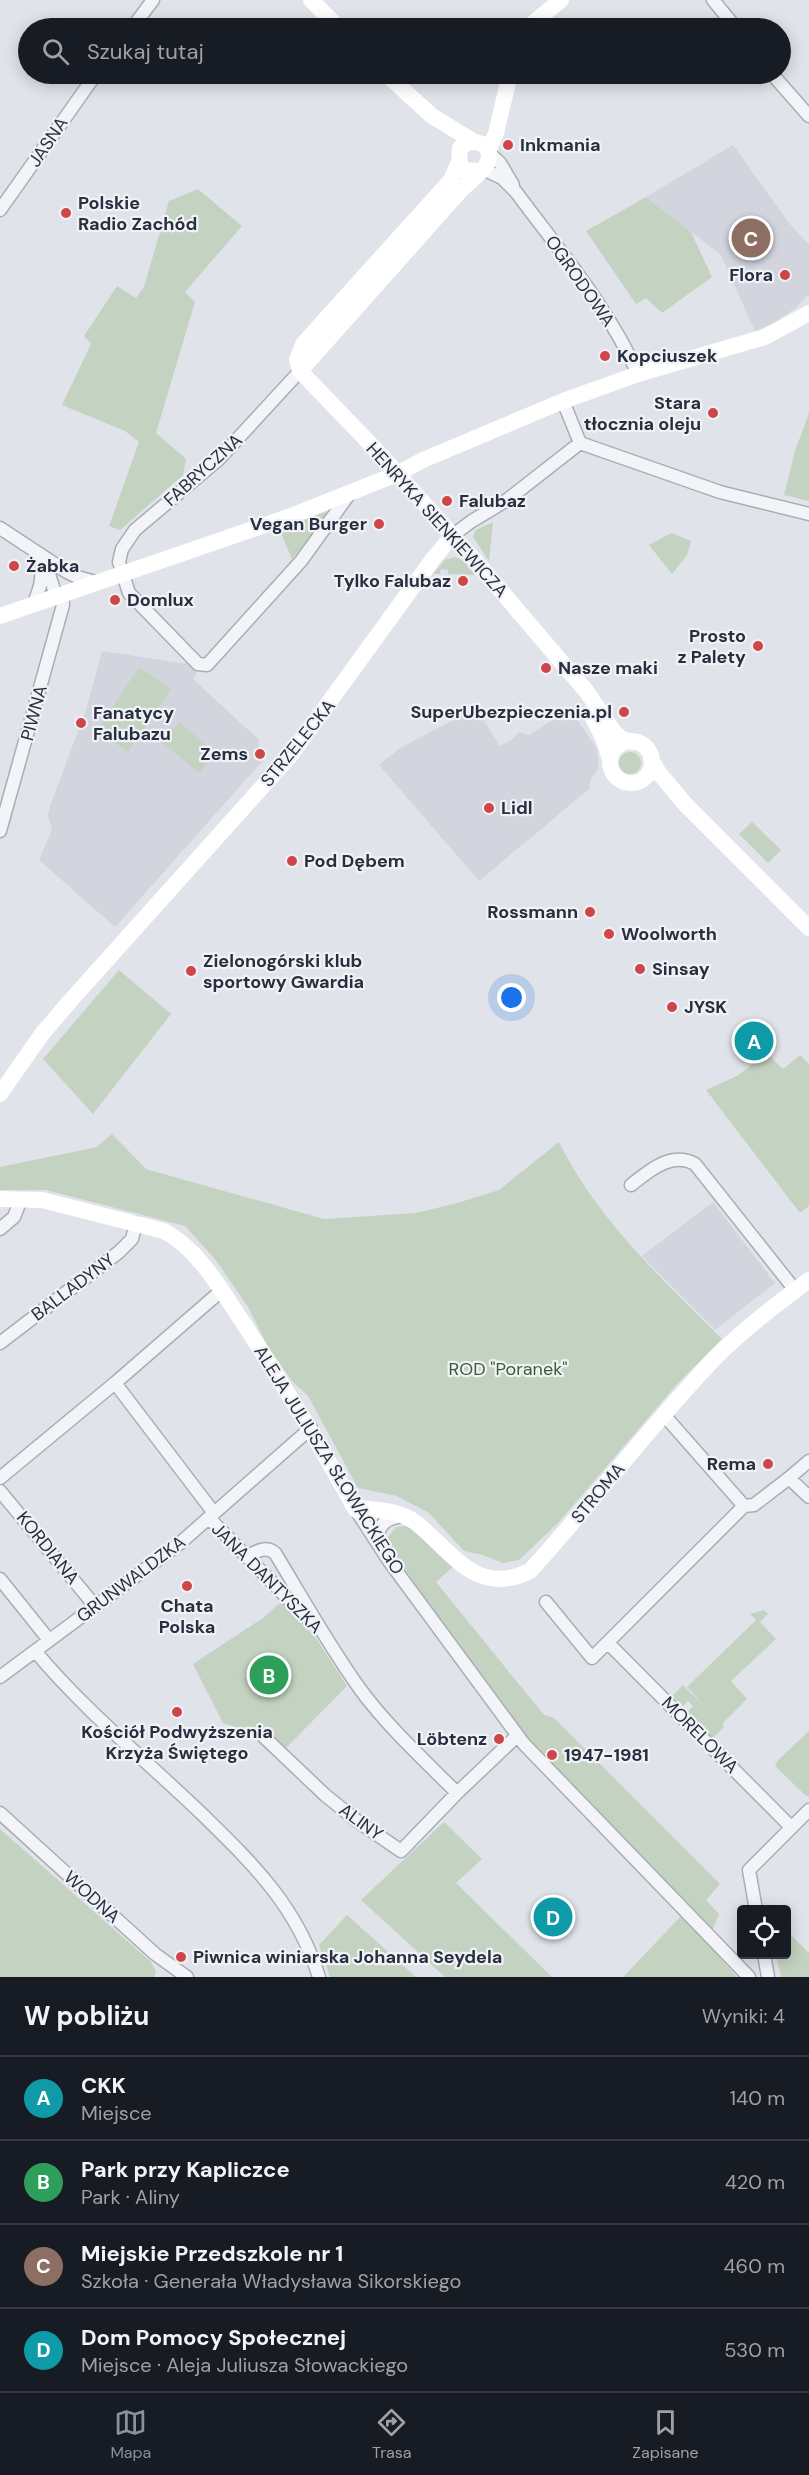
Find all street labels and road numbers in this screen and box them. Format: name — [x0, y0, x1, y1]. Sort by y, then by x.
street label: JASNA — [23, 112, 73, 172]
street label: OGRODOWA — [540, 231, 620, 331]
street label: FABRYCZNA — [159, 428, 247, 512]
street label: HENRYKA SIENKIEWICZA — [361, 437, 513, 603]
street label: PIWNA — [15, 683, 53, 743]
street label: STRZELECKA — [255, 694, 341, 792]
street label: BALLADYNY — [27, 1247, 120, 1326]
street label: ALEJA JULIUSZA SŁOWACKIEGO — [248, 1341, 410, 1579]
street label: STROMA — [566, 1458, 630, 1528]
street label: KORDIANA — [11, 1507, 85, 1590]
street label: JANA DANTYSZKA — [206, 1517, 328, 1639]
street label: GRUNWALDZKA — [72, 1530, 190, 1628]
street label: MORELOWA — [656, 1691, 744, 1779]
street label: ALINY — [334, 1798, 388, 1846]
street label: WODNA — [59, 1865, 125, 1929]

